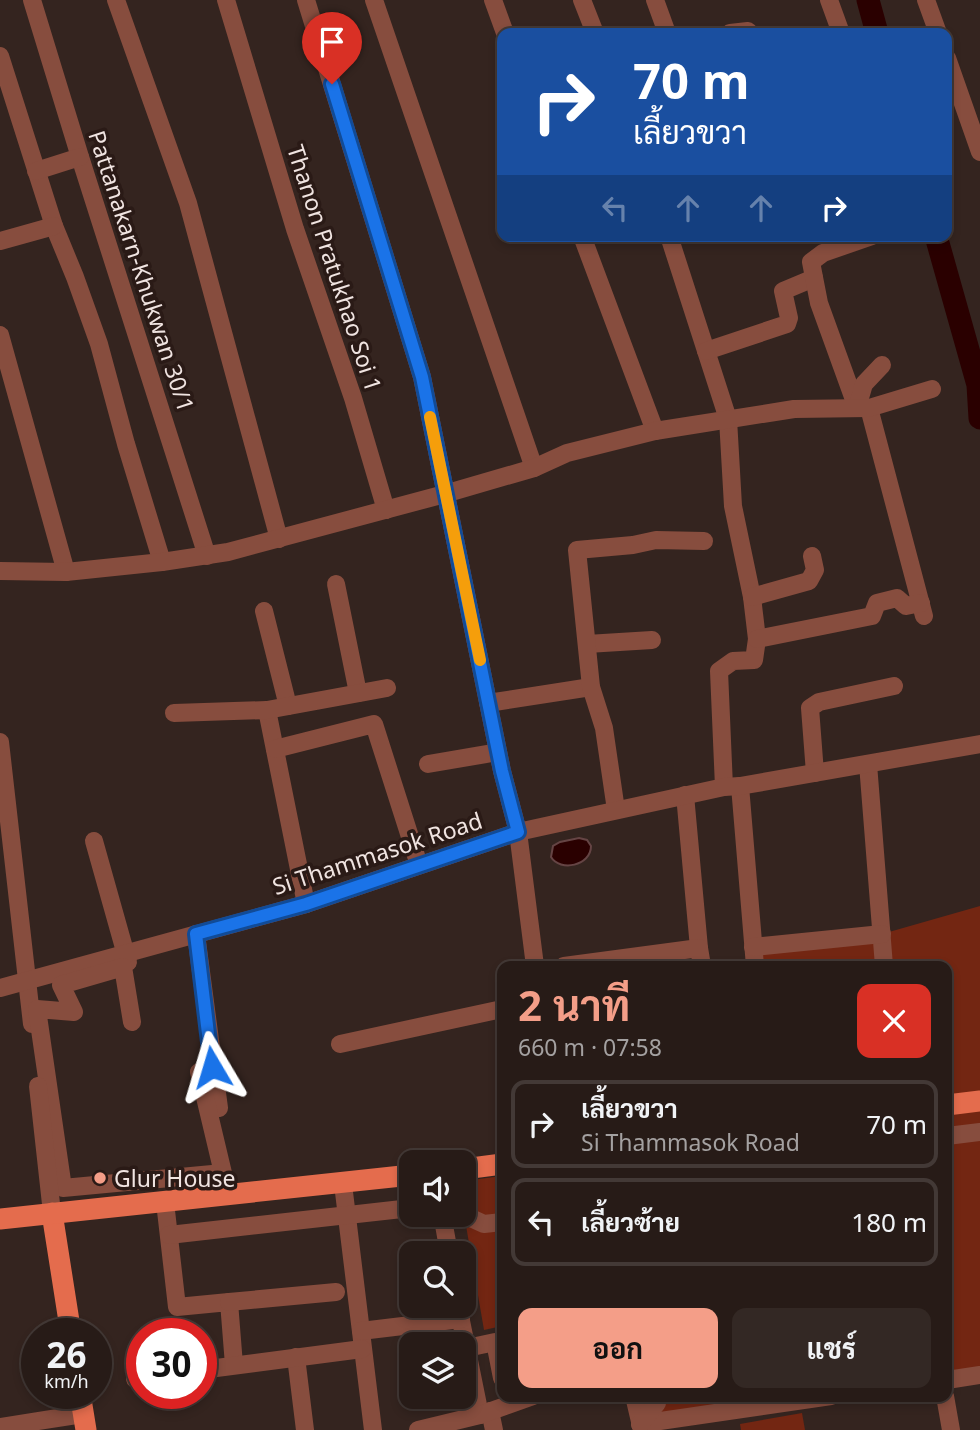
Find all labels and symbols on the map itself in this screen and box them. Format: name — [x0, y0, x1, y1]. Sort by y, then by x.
pin — [302, 12.0, 362, 84]
street label: Pattanakarn-Khukwan 30/1 — [81, 126, 203, 416]
street label: Thanon Pratukhao Soi 1 — [280, 141, 390, 395]
street label: Si Thammasok Road — [268, 804, 486, 902]
position arrow — [175, 1030, 249, 1104]
place label: Glur House — [114, 1162, 236, 1194]
marker: Glur House — [92, 1170, 108, 1186]
speed limit sign: 30 — [126, 1318, 217, 1409]

